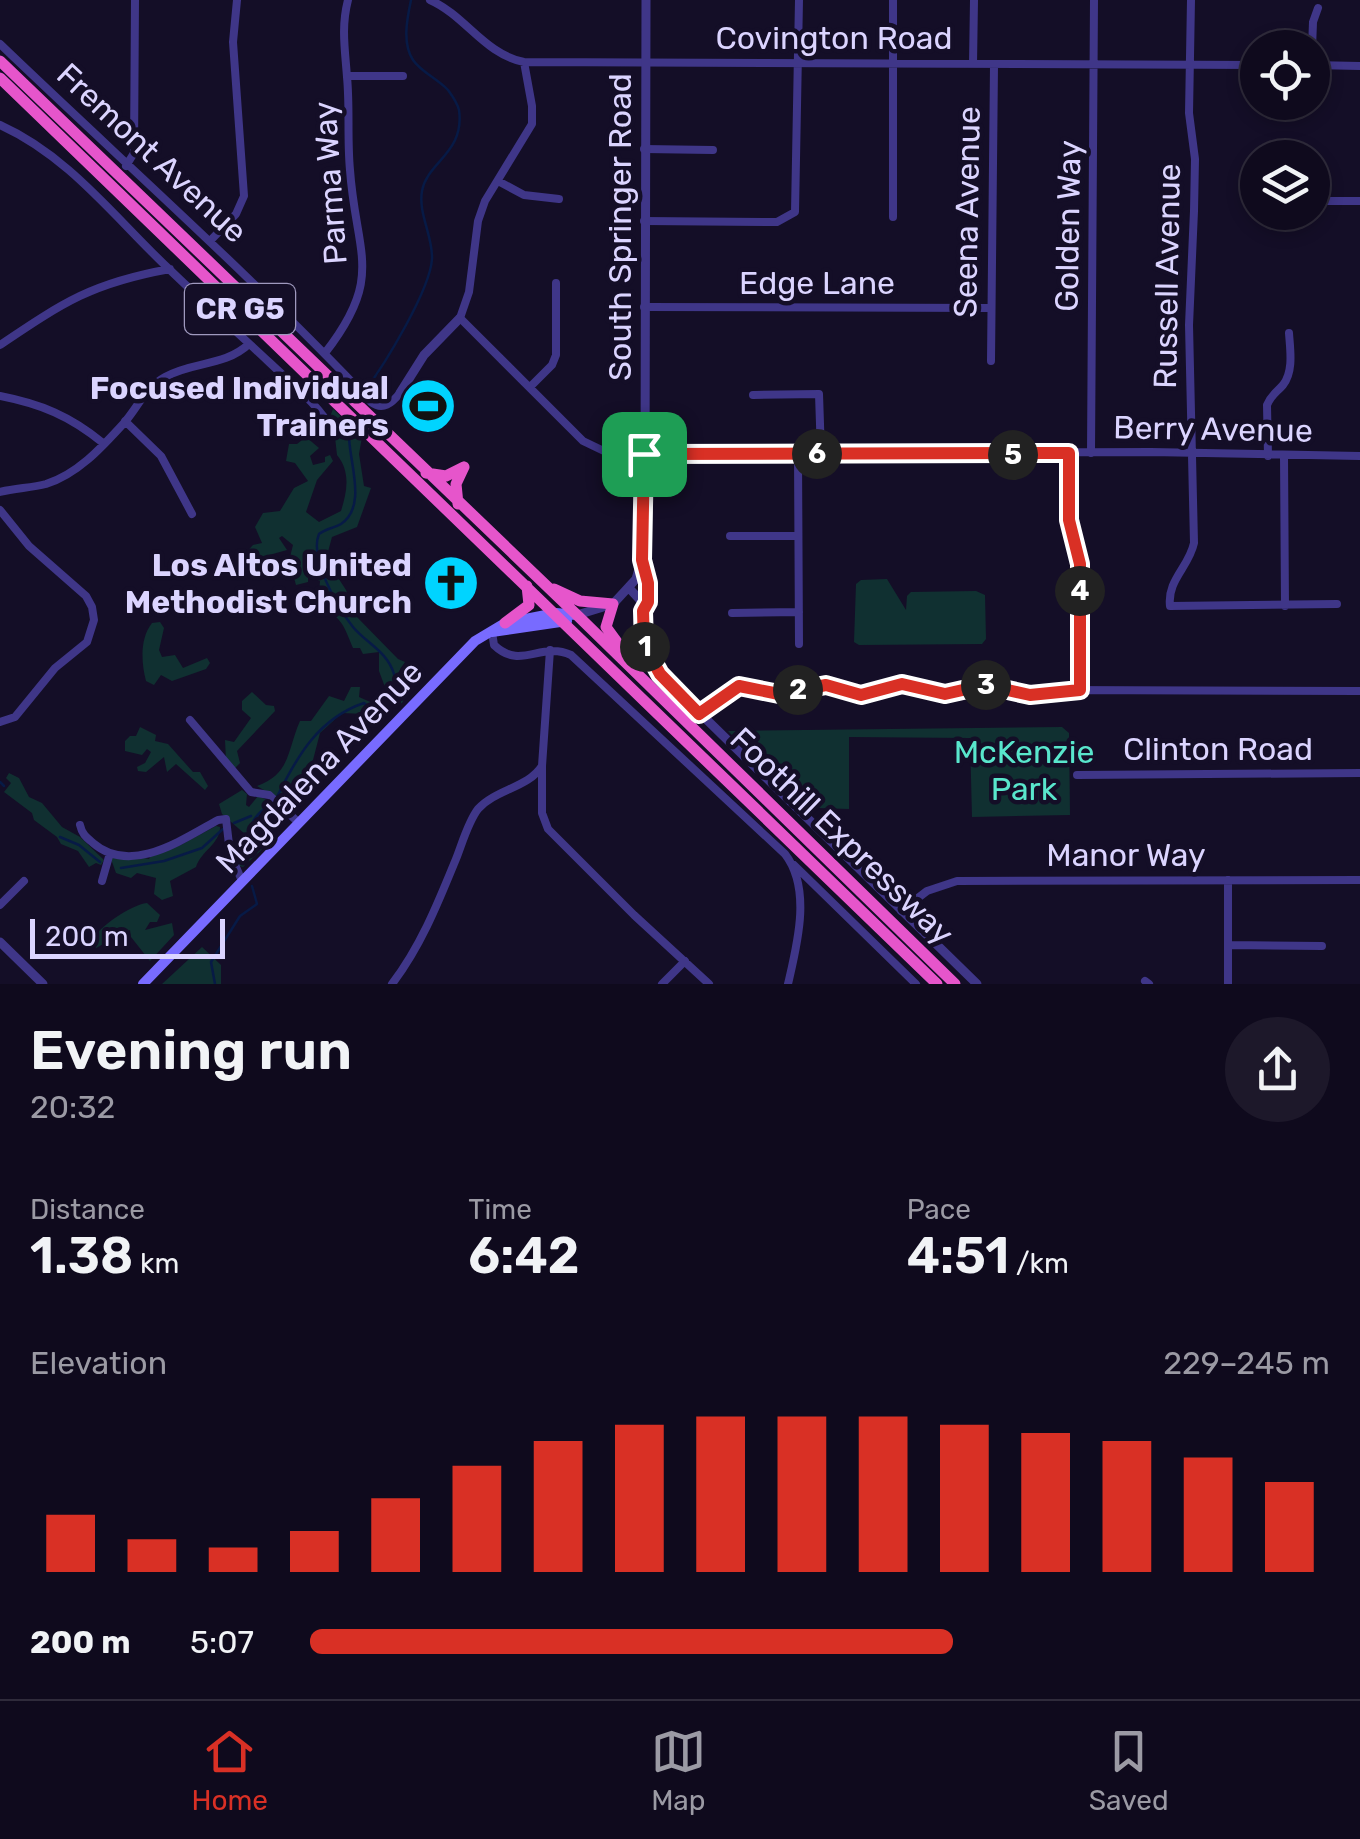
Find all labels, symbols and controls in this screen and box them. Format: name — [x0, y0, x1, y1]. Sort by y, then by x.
street label: Covington Road — [715, 19, 953, 57]
map controls — [1240, 30, 1330, 230]
button: locate — [1240, 30, 1330, 120]
street label: Fremont Avenue — [49, 55, 255, 251]
street label: South Springer Road — [601, 73, 639, 381]
street label: Parma Way — [305, 100, 355, 266]
street label: Seena Avenue — [946, 106, 988, 318]
street label: Golden Way — [1048, 140, 1088, 312]
button: layers — [1240, 140, 1330, 230]
street label: Russell Avenue — [1146, 163, 1188, 389]
street label: Edge Lane — [739, 264, 895, 302]
road number: CR G5 — [185, 284, 295, 334]
place label: Focused Individual Trainers — [90, 369, 389, 444]
sports icon: Focused Individual Trainers — [398, 376, 458, 436]
street label: Berry Avenue — [1113, 408, 1313, 450]
pin — [602, 412, 687, 497]
icon: arrive — [617, 427, 672, 482]
pin: 6 — [792, 429, 842, 479]
pin: 5 — [988, 430, 1038, 480]
text: 6 — [808, 437, 826, 470]
text: 5 — [1004, 438, 1022, 471]
place label: Los Altos United Methodist Church — [125, 546, 412, 621]
church icon: Los Altos United Methodist Church — [421, 553, 481, 613]
pin: 4 — [1055, 566, 1105, 616]
text: 4 — [1070, 574, 1090, 607]
pin: 1 — [620, 622, 670, 672]
text: 1 — [638, 630, 652, 663]
street label: Magdalena Avenue — [208, 653, 430, 881]
pin: 3 — [961, 660, 1011, 710]
pin: 2 — [773, 665, 823, 715]
text: 3 — [977, 668, 995, 701]
text: 2 — [789, 673, 807, 706]
street label: Foothill Expressway — [722, 720, 962, 952]
street label: Clinton Road — [1123, 730, 1313, 768]
park label: McKenzie Park — [954, 733, 1094, 808]
street label: Manor Way — [1046, 836, 1206, 874]
scale bar — [30, 914, 225, 958]
text: 200 m — [45, 920, 129, 953]
button: share — [1225, 1017, 1330, 1122]
text: Evening run — [30, 1018, 352, 1083]
text: 20:32 — [30, 1088, 115, 1126]
text: Distance — [30, 1193, 145, 1226]
text: Time — [468, 1193, 532, 1226]
text: Pace — [907, 1193, 971, 1226]
text: 1.38 — [30, 1226, 133, 1286]
text: 6:42 — [468, 1226, 579, 1286]
text: 4:51 — [907, 1226, 1009, 1286]
text: km — [133, 1247, 179, 1280]
text: /km — [1009, 1247, 1069, 1280]
text: Elevation — [30, 1344, 167, 1382]
text: 229–245 m — [1163, 1344, 1330, 1382]
text: 200 m — [30, 1623, 130, 1661]
text: 5:07 — [190, 1623, 254, 1661]
tab: Home — [191, 1724, 268, 1817]
tab: Map — [651, 1724, 706, 1817]
tab: Saved — [1089, 1724, 1169, 1817]

